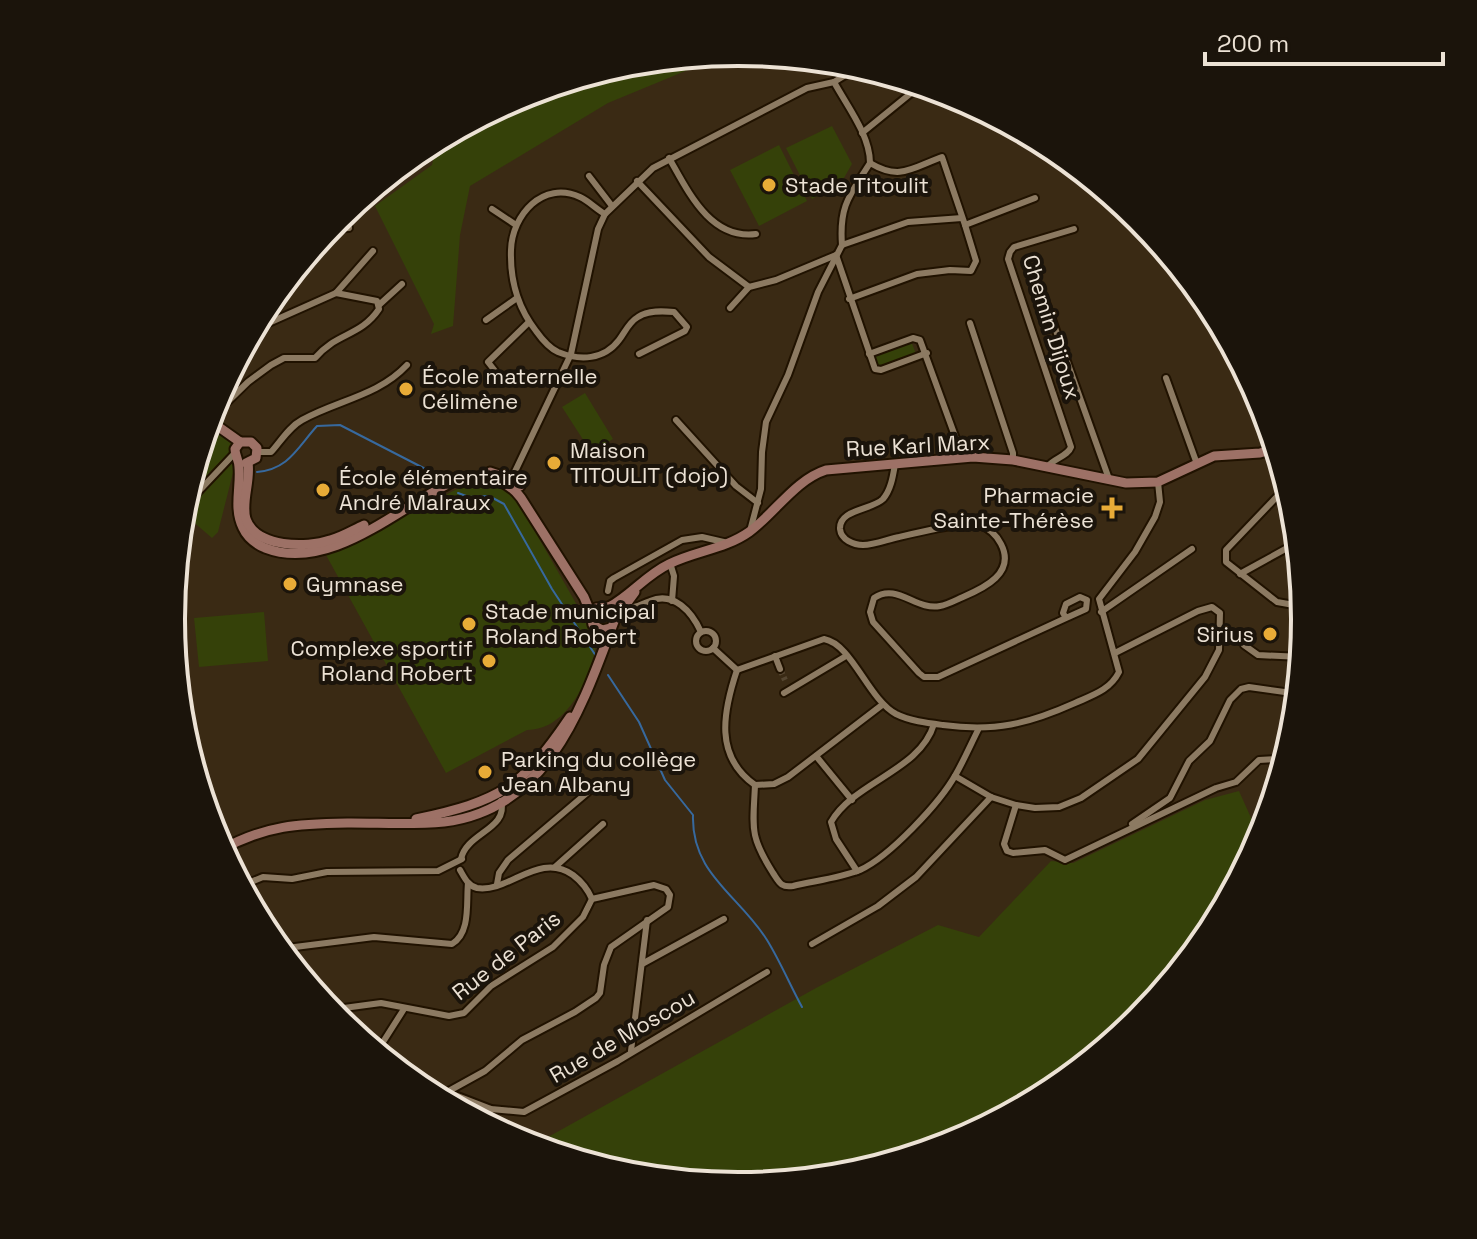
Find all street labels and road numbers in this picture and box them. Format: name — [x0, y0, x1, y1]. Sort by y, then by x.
street label: Chemin Dijoux — [1017, 251, 1087, 403]
street label: Rue Karl Marx — [845, 427, 991, 463]
street label: Rue de Paris — [446, 904, 566, 1006]
street label: Rue de Moscou — [544, 983, 700, 1089]

